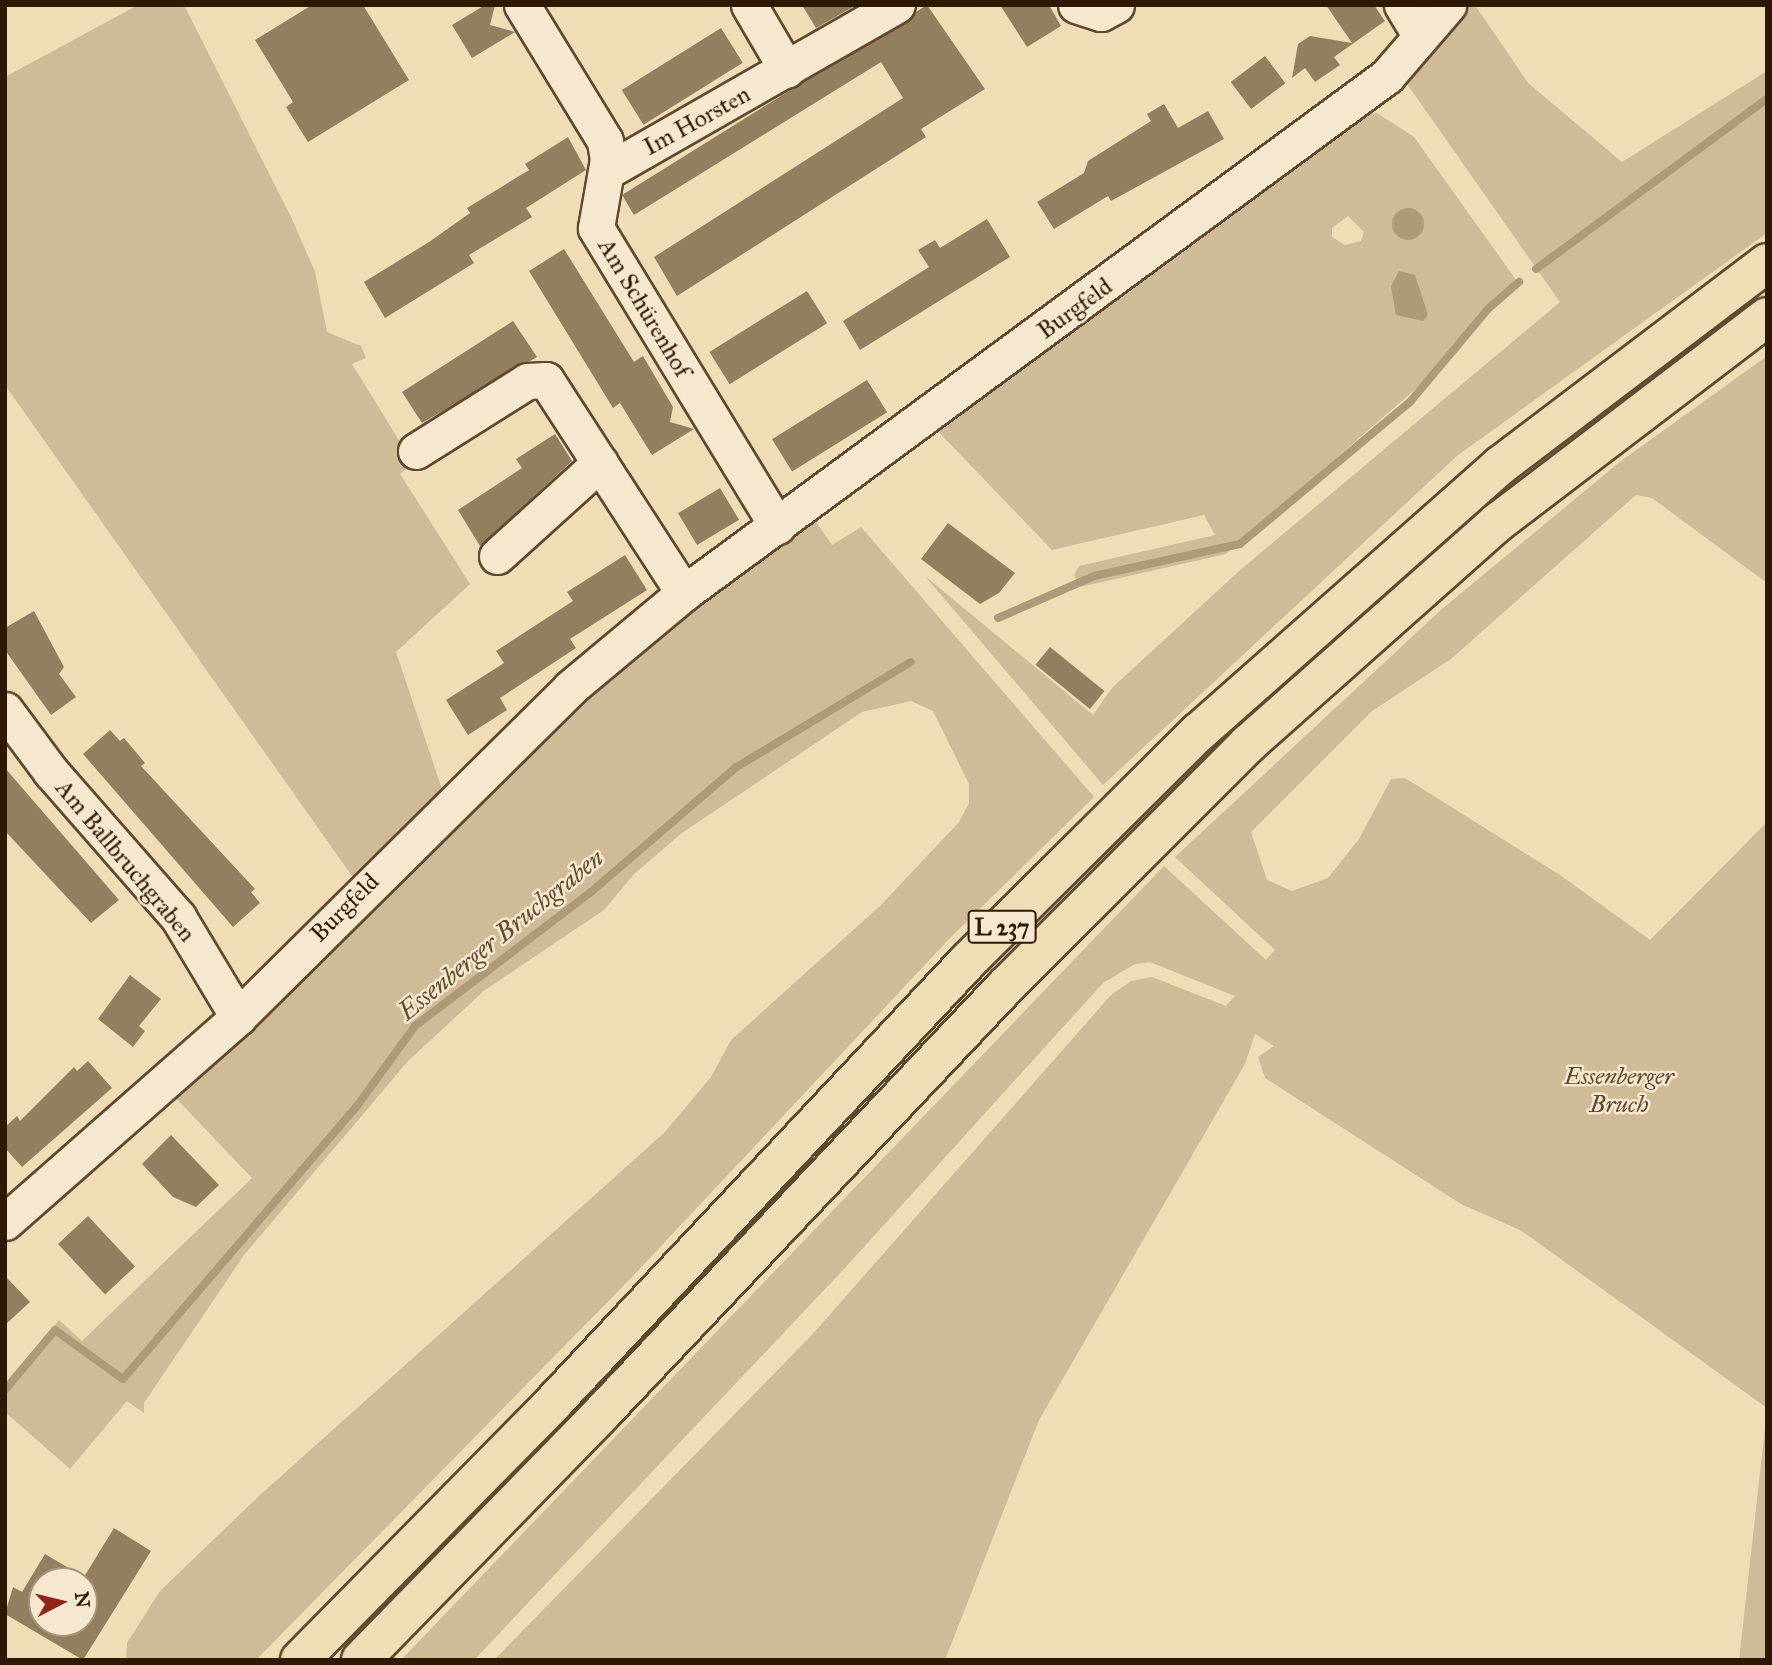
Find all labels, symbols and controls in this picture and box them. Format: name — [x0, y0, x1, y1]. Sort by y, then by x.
street label: Im Horsten — [639, 80, 755, 162]
street label: Am Schürenhof — [591, 233, 697, 383]
street label: Burgfeld — [1032, 272, 1118, 346]
street label: Am Ballbruchgraben — [49, 774, 201, 948]
water label: Essenberger Bruchgraben — [392, 842, 610, 1028]
street label: Burgfeld — [305, 868, 385, 948]
road number: L 237 — [967, 908, 1037, 946]
park label: Essenberger Bruch — [1564, 1063, 1674, 1119]
north arrow — [28, 1567, 98, 1637]
text: N — [70, 1590, 95, 1609]

